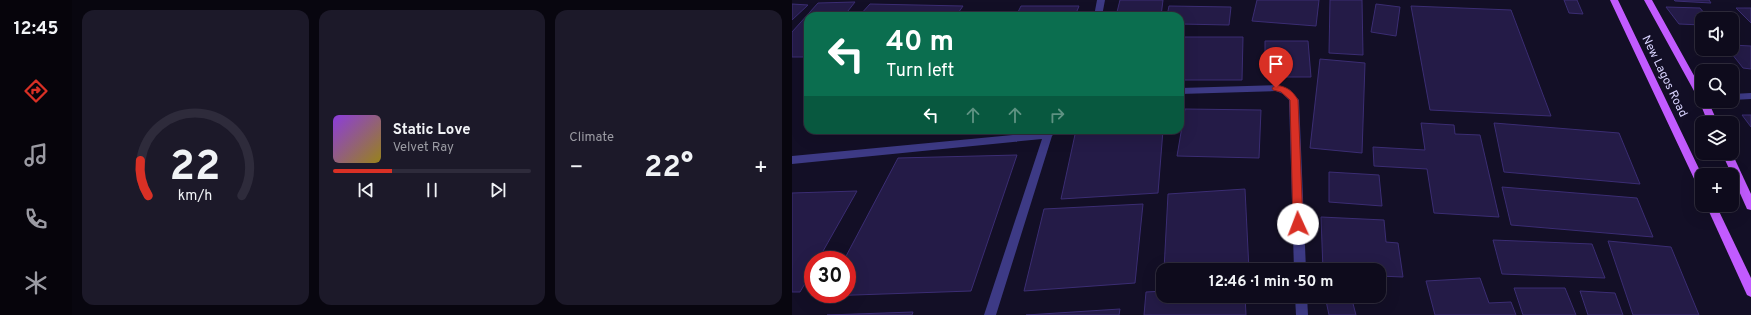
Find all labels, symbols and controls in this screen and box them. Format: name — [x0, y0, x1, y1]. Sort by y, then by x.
map controls — [1695, 12, 1739, 212]
button: sound — [1695, 12, 1739, 56]
text: 12:45 — [13, 18, 59, 41]
text: 40 m — [886, 25, 954, 61]
icon: left — [820, 28, 872, 80]
street label: New Lagos Road — [1637, 33, 1691, 120]
pin — [1259, 47, 1293, 88]
icon: arrive — [1265, 53, 1287, 75]
text: Turn left — [886, 60, 954, 83]
button: search — [1695, 64, 1739, 108]
icon: directions — [22, 77, 50, 105]
icon: left — [920, 104, 942, 126]
icon: ahead — [962, 104, 984, 126]
icon: ahead — [1004, 104, 1026, 126]
icon: right — [1046, 104, 1068, 126]
button: layers — [1695, 116, 1739, 160]
text: Static Love — [393, 121, 471, 140]
text: Climate — [569, 130, 614, 146]
text: Velvet Ray — [393, 140, 454, 156]
icon: music — [22, 141, 50, 169]
text: 22 — [170, 141, 221, 194]
text: 22° — [644, 150, 693, 187]
text: − — [569, 155, 584, 182]
text: + — [754, 155, 768, 182]
button: + — [1695, 168, 1739, 212]
icon: previous — [355, 179, 377, 201]
icon: pause — [421, 179, 443, 201]
icon: next — [487, 179, 509, 201]
text: km/h — [178, 186, 213, 204]
position arrow — [1277, 203, 1319, 245]
icon: phone — [22, 205, 50, 233]
speed limit sign: 30 — [804, 251, 856, 303]
icon: climate — [22, 269, 50, 297]
text: 12:46 · 1 min · 50 m — [1209, 273, 1333, 292]

